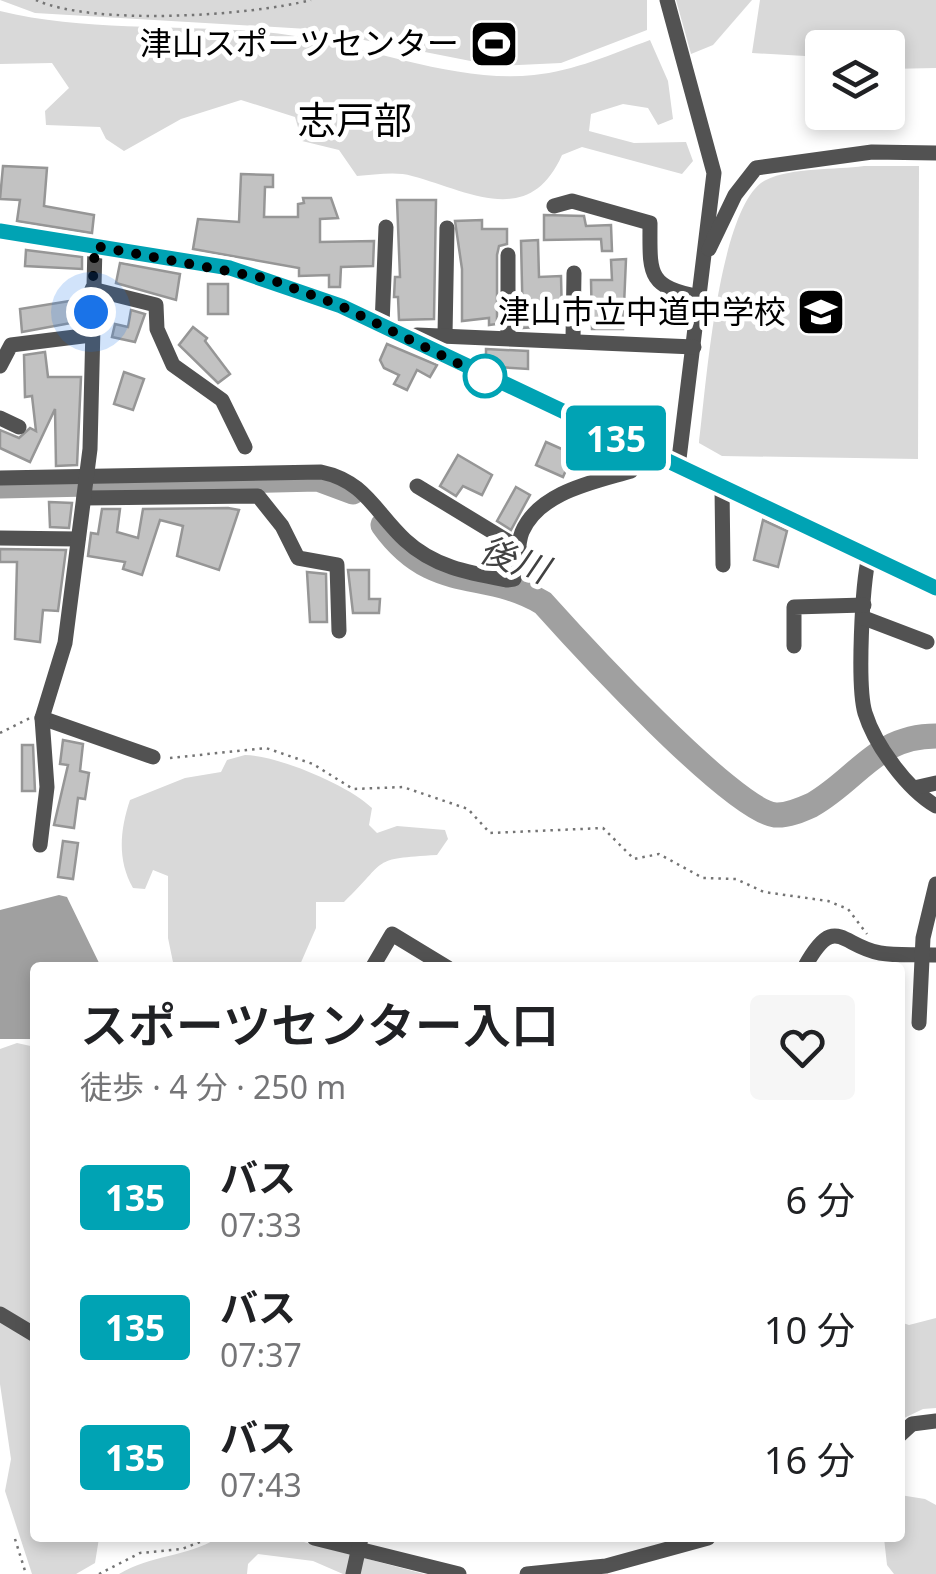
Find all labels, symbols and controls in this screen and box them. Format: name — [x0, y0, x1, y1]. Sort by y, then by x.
sports icon: 津山スポーツセンター — [468, 18, 520, 70]
place label: 津山スポーツセンター — [140, 21, 459, 64]
map controls — [805, 30, 905, 130]
button: layers — [805, 30, 905, 130]
district label: 志戸部 — [298, 93, 412, 145]
school or university icon: 津山市立中道中学校 — [795, 286, 847, 338]
your location — [66, 287, 116, 337]
place label: 津山市立中道中学校 — [498, 289, 786, 332]
unlabelled marker — [464, 355, 506, 397]
line badge: 135 — [558, 406, 674, 470]
text: 135 — [586, 415, 646, 462]
water label: 後川 — [474, 525, 559, 594]
text: スポーツセンター入口 — [80, 992, 559, 1057]
button: heart — [750, 995, 855, 1100]
text: 徒歩 · 4 分 · 250 m — [80, 1065, 346, 1108]
text: バス — [220, 1151, 296, 1203]
text: 6 分 — [785, 1173, 855, 1225]
text: 135 — [105, 1174, 165, 1221]
text: 07:33 — [220, 1203, 302, 1246]
text: バス — [220, 1281, 296, 1333]
text: 10 分 — [764, 1303, 855, 1355]
text: 135 — [105, 1304, 165, 1351]
text: 07:37 — [220, 1333, 302, 1376]
text: バス — [220, 1411, 296, 1463]
text: 16 分 — [764, 1433, 855, 1485]
text: 135 — [105, 1434, 165, 1481]
text: 07:43 — [220, 1463, 302, 1506]

